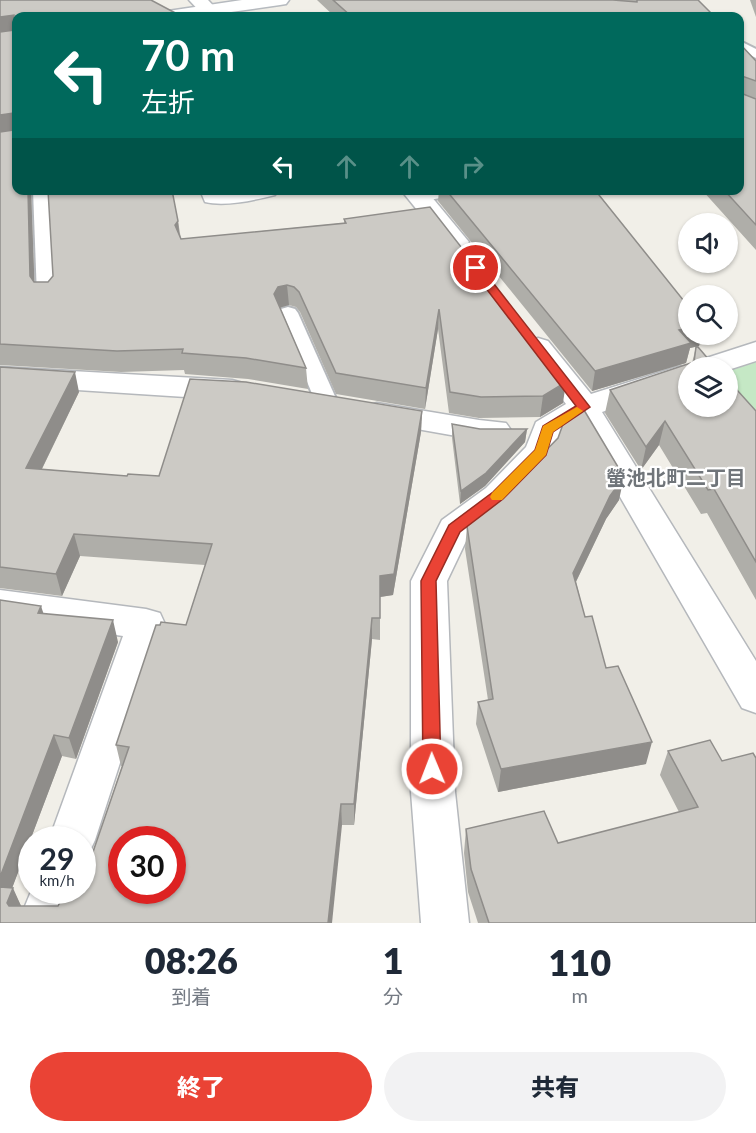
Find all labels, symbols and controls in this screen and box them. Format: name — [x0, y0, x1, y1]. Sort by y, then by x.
text: 70 m — [141, 30, 235, 80]
icon: left — [42, 36, 120, 114]
text: 左折 — [141, 85, 195, 118]
icon: left — [267, 150, 300, 183]
icon: ahead — [330, 150, 363, 183]
icon: ahead — [393, 150, 426, 183]
icon: right — [456, 150, 489, 183]
map controls — [678, 213, 738, 417]
button: sound — [678, 213, 738, 273]
pin — [450, 242, 501, 293]
icon: arrive — [459, 251, 492, 284]
button: search — [678, 285, 738, 345]
button: layers — [678, 357, 738, 417]
district label: 螢池北町二丁目 — [606, 465, 746, 489]
position arrow — [400, 737, 464, 801]
speed limit sign: 30 — [108, 826, 186, 904]
text: 29 — [40, 840, 74, 876]
text: km/h — [39, 871, 75, 889]
text: 08:26 — [145, 938, 238, 982]
text: 1 — [383, 938, 404, 982]
text: 110 — [548, 940, 611, 984]
text: m — [572, 983, 588, 1007]
text: 到着 — [171, 984, 211, 1008]
text: 分 — [383, 984, 403, 1008]
button: 終了 — [30, 1052, 372, 1121]
button: 共有 — [384, 1052, 726, 1121]

